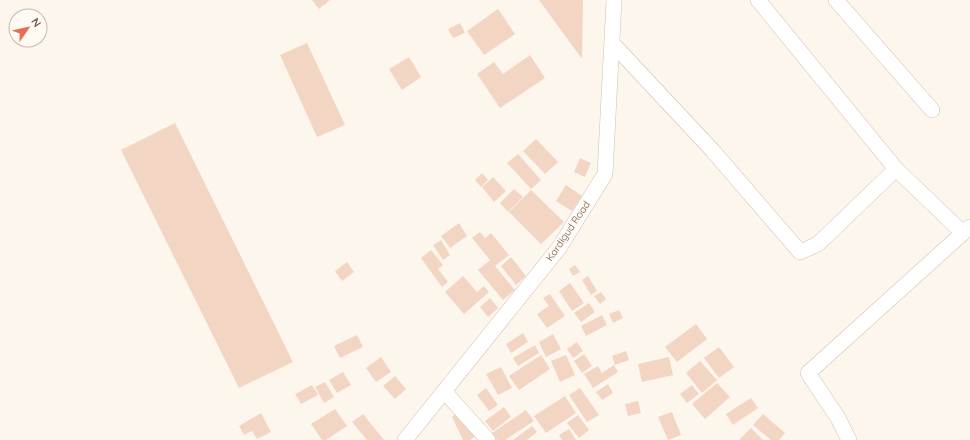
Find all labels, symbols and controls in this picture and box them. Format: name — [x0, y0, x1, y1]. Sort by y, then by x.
north arrow — [8, 8, 48, 48]
text: N — [28, 15, 44, 30]
street label: Kardigud Road — [543, 198, 593, 264]

